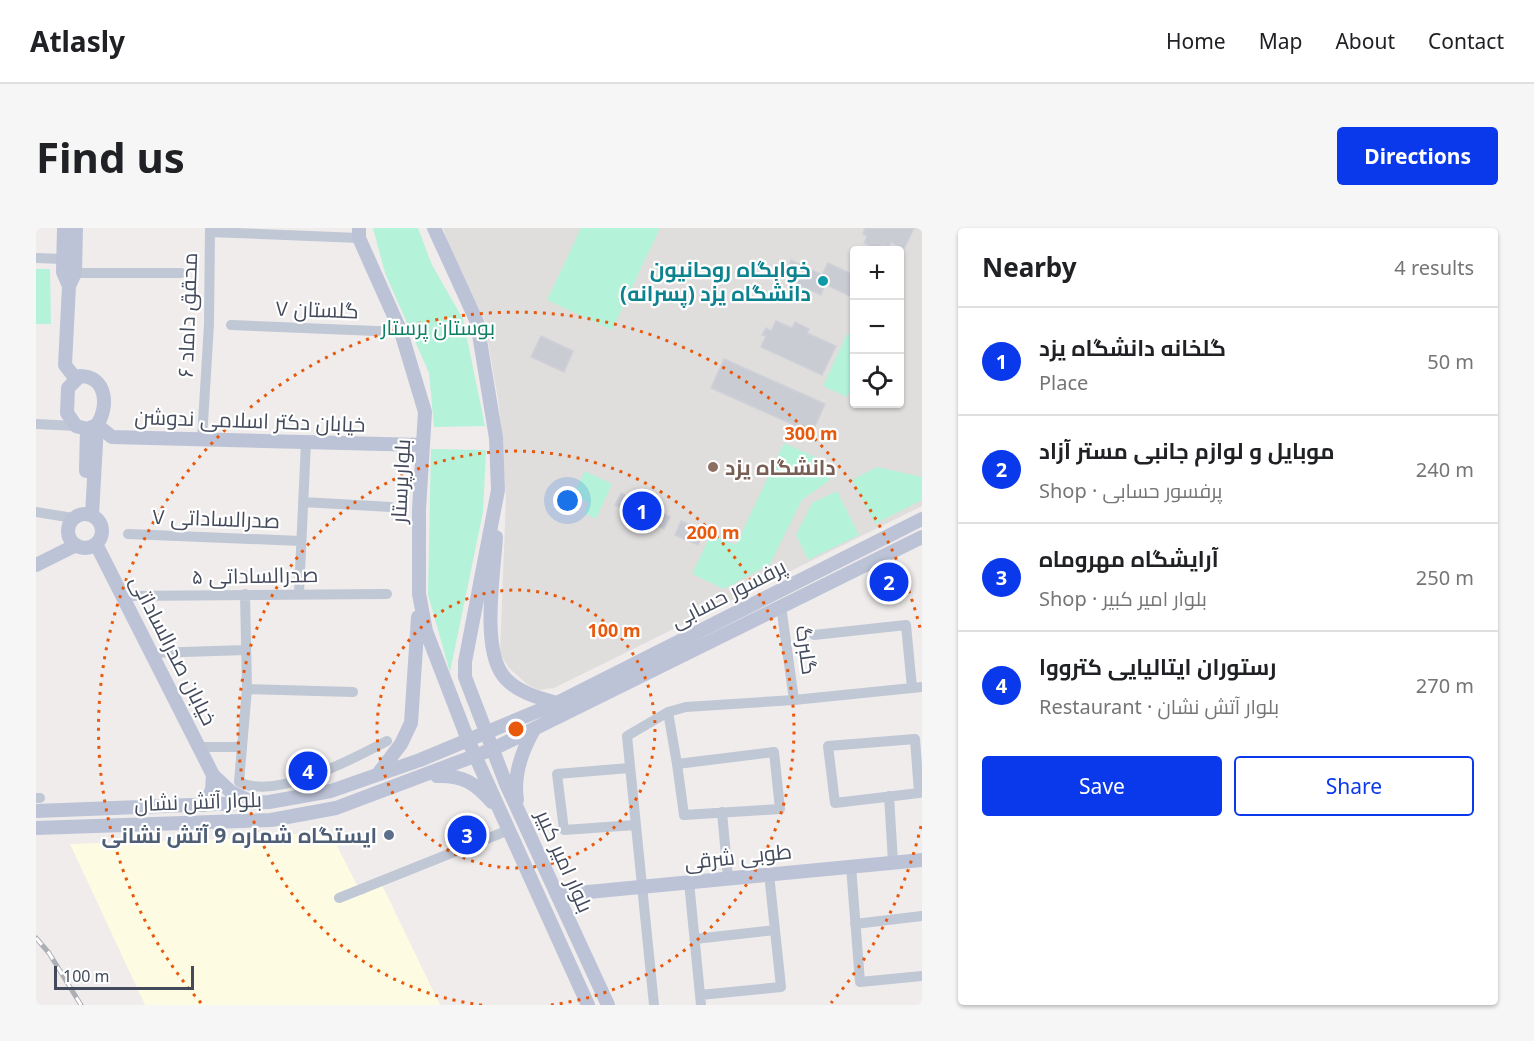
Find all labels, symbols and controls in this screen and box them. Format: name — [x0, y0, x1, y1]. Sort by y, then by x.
text: Atlasly — [30, 22, 125, 60]
text: Home — [1166, 27, 1226, 55]
text: Map — [1259, 27, 1302, 55]
text: About — [1335, 27, 1395, 55]
text: Contact — [1428, 27, 1504, 55]
button: Directions — [1337, 127, 1498, 185]
text: Find us — [36, 128, 185, 185]
map controls — [850, 246, 904, 408]
button: + — [850, 246, 904, 300]
text: Nearby — [982, 249, 1077, 285]
street label: محقق داماد ۶ — [171, 252, 203, 378]
text: 4 results — [1394, 254, 1474, 281]
place label: خوابگاه روحانیون (پسرانه) دانشگاه یزد — [620, 255, 811, 309]
marker: خوابگاه روحانیون (پسرانه) دانشگاه یزد — [816, 274, 830, 288]
street label: گلستان ۷ — [275, 294, 359, 324]
button: − — [850, 300, 904, 354]
park label: بوستان پرستار — [380, 313, 495, 342]
text: گلخانه دانشگاه یزد — [1039, 332, 1226, 362]
text: 1 — [996, 348, 1007, 375]
text: 50 m — [1427, 348, 1474, 375]
button: locate — [850, 354, 904, 408]
text: Place — [1039, 369, 1088, 396]
street label: خيابان دکتر اسلامی ندوشن — [134, 402, 366, 438]
text: 300 m — [784, 421, 838, 445]
text: موبایل و لوازم جانبی مستر آزاد — [1039, 435, 1334, 465]
street label: بلوارپرستار — [384, 438, 417, 525]
place label: دانشگاه یزد — [725, 453, 836, 481]
text: 2 — [996, 456, 1007, 483]
text: 240 m — [1416, 456, 1474, 483]
marker: دانشگاه یزد — [706, 460, 720, 474]
text: Shop · پرفسور حسابی — [1039, 477, 1222, 504]
your location — [553, 486, 582, 515]
pin: 1 — [622, 488, 662, 534]
street label: صدرالساداتی ۷ — [151, 502, 281, 534]
text: 200 m — [686, 520, 740, 544]
text: آرایشگاه مهروماه — [1039, 543, 1219, 573]
street label: پرفسور حسابی — [666, 552, 791, 635]
street label: صدرالساداتی ۵ — [191, 560, 319, 590]
pin: 2 — [870, 560, 908, 604]
text: 3 — [996, 564, 1007, 591]
text: 250 m — [1416, 564, 1474, 591]
street label: خیابان صدرالساداتی — [124, 570, 224, 730]
text: Shop · بلوار امیر کبیر — [1039, 585, 1207, 612]
text: 100 m — [587, 618, 641, 642]
street label: گلبرگ — [790, 624, 824, 676]
text: رستوران ایتالیایی کترووا — [1039, 651, 1276, 681]
text: 4 — [996, 672, 1007, 699]
text: 270 m — [1416, 672, 1474, 699]
text: Restaurant · بلوار آتش نشان — [1039, 693, 1279, 720]
centre of rings — [506, 719, 526, 739]
pin: 4 — [288, 748, 328, 794]
button: Save — [982, 756, 1222, 816]
button: Share — [1234, 756, 1474, 816]
street label: بلوار آتش نشان — [134, 785, 262, 817]
street label: بلوار امیر کبیر — [529, 804, 600, 917]
pin: 3 — [448, 812, 486, 858]
place label: ایستگاه شماره 9 آتش نشانی — [102, 821, 377, 849]
marker: ایستگاه شماره 9 آتش نشانی — [382, 828, 396, 842]
street label: طوبی شرقی — [683, 836, 793, 876]
scale bar — [54, 963, 194, 990]
text: 100 m — [63, 965, 110, 987]

